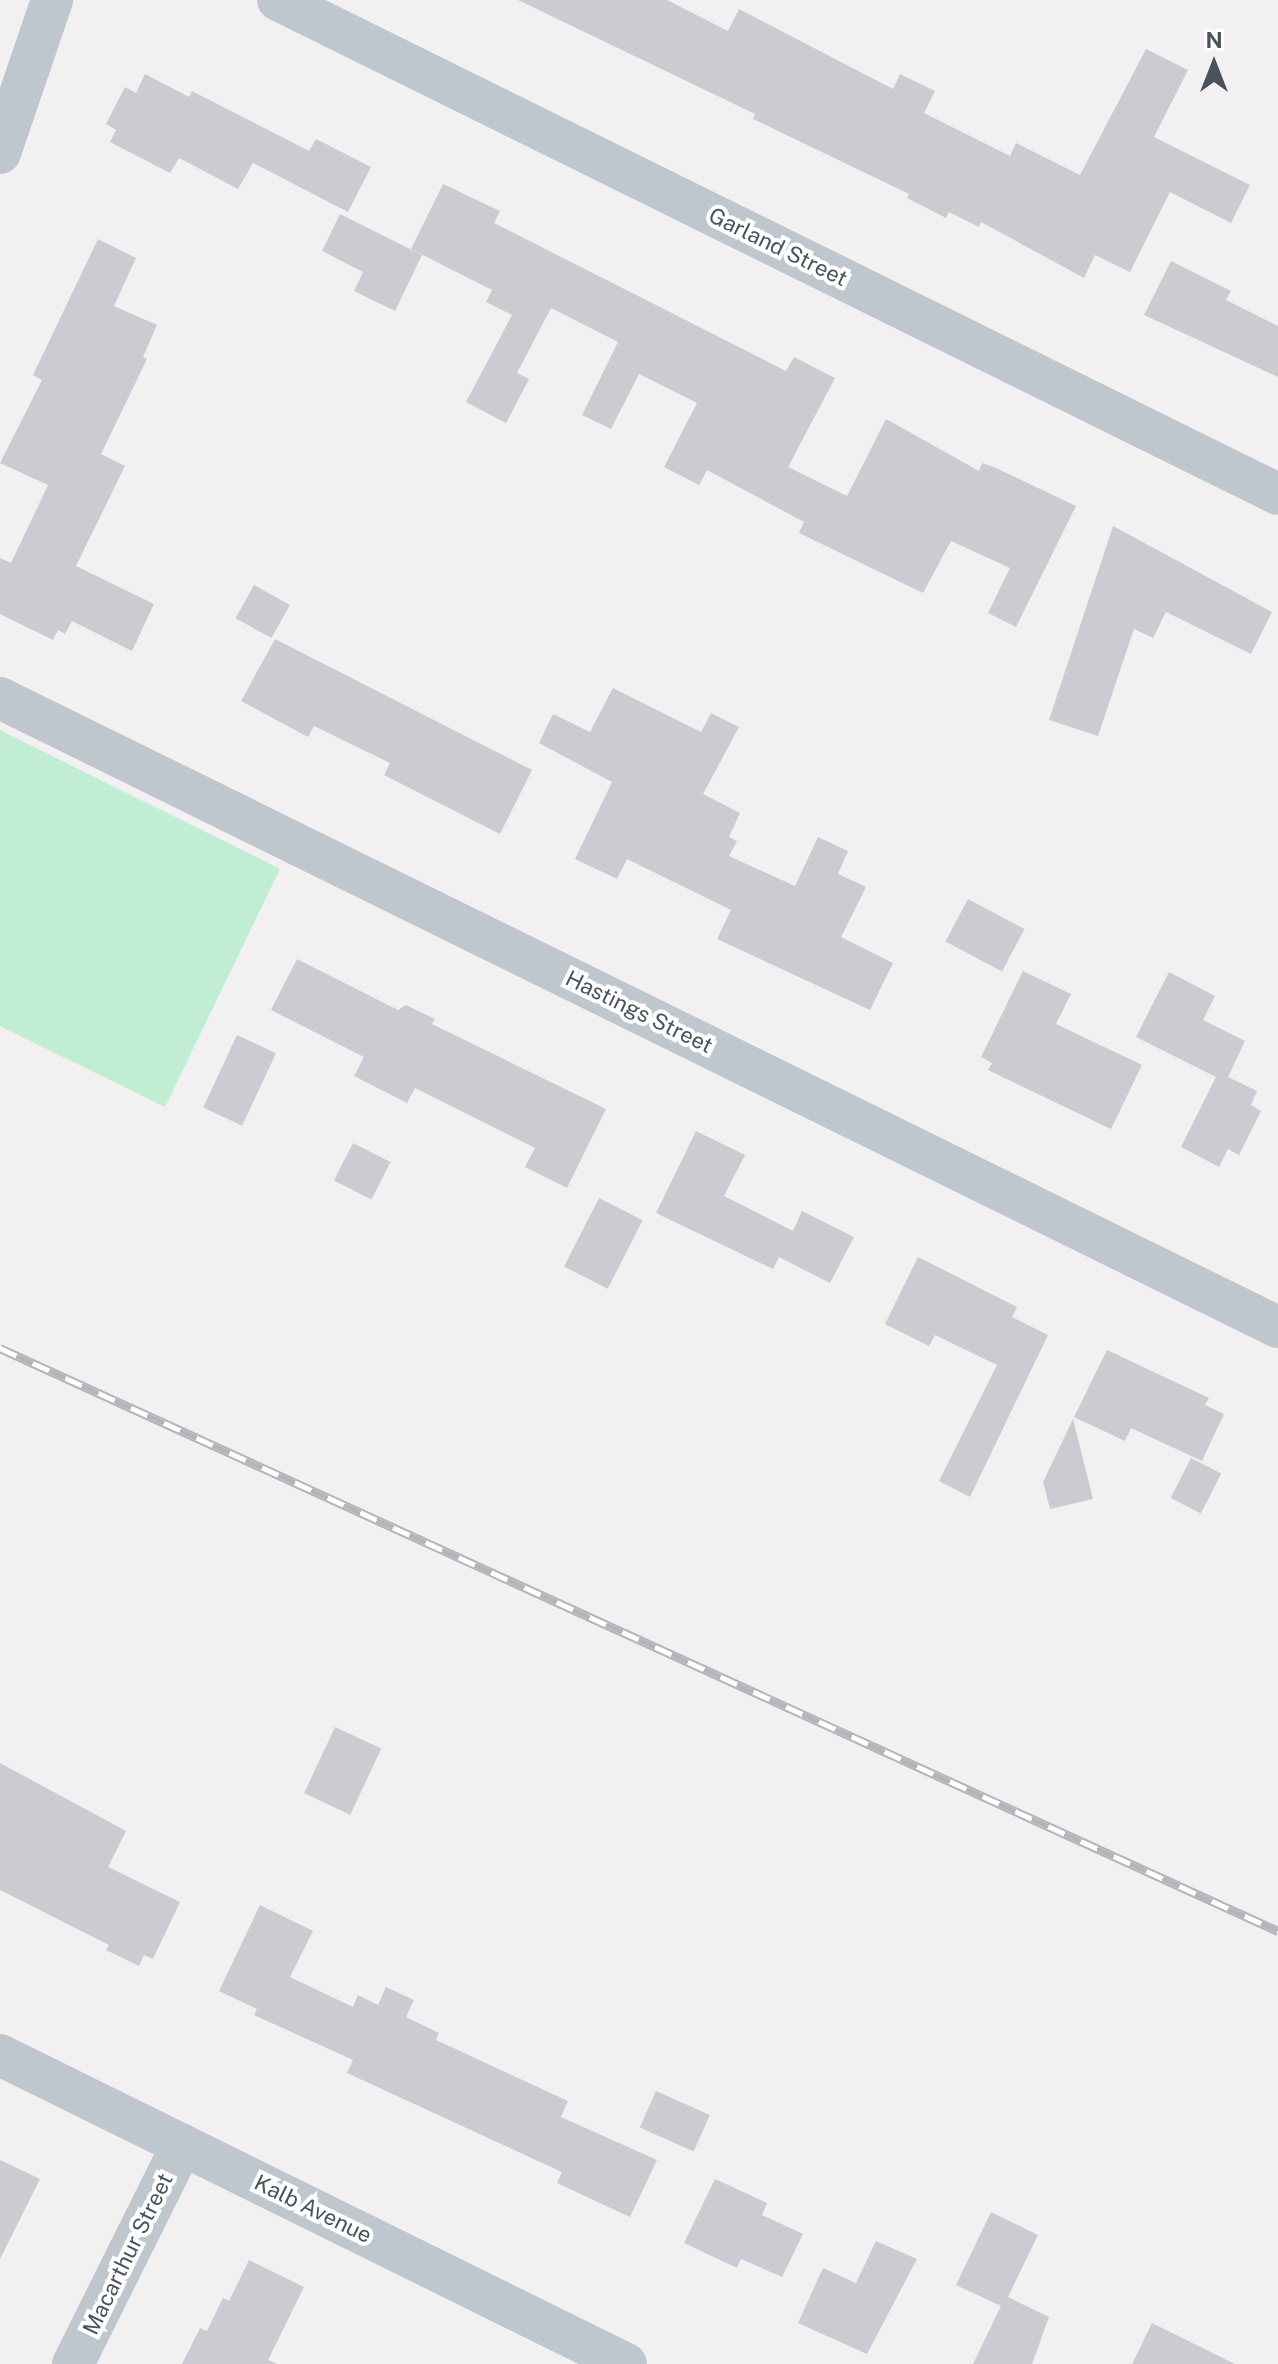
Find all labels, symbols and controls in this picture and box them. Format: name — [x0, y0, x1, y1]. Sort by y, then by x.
north arrow — [1174, 24, 1254, 104]
text: N — [1205, 27, 1223, 53]
street label: Garland Street — [704, 202, 852, 292]
street label: Hastings Street — [561, 965, 717, 1059]
street label: Macarthur Street — [78, 2169, 178, 2339]
street label: Kalb Avenue — [250, 2169, 376, 2249]

